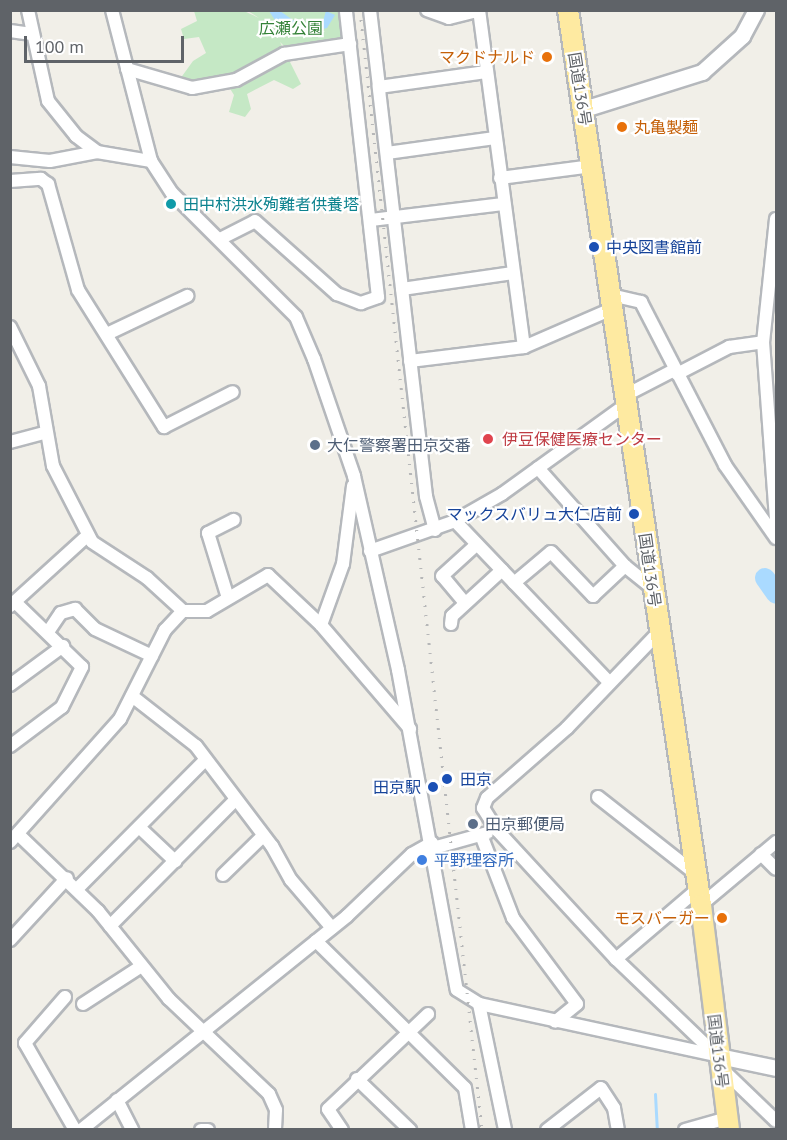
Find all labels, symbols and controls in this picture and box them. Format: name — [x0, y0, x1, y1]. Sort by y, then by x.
park label: 広瀬公園 — [259, 18, 323, 38]
scale bar — [27, 24, 188, 62]
text: 100 m — [35, 35, 84, 58]
place label: マクドナルド — [439, 47, 535, 67]
marker: マクドナルド — [540, 50, 554, 64]
street label: 国道136号 — [565, 51, 595, 127]
place label: 丸亀製麺 — [634, 117, 698, 137]
marker: 丸亀製麺 — [615, 120, 629, 134]
place label: 田中村洪水殉難者供養塔 — [183, 194, 359, 214]
marker: 田中村洪水殉難者供養塔 — [164, 197, 178, 211]
place label: 中央図書館前 — [606, 237, 702, 257]
marker: 中央図書館前 — [587, 240, 601, 254]
place label: 伊豆保健医療センター — [502, 429, 662, 449]
marker: 伊豆保健医療センター — [479, 430, 497, 448]
place label: 大仁警察署田京交番 — [327, 435, 471, 455]
marker: 大仁警察署田京交番 — [308, 438, 322, 452]
place label: マックスバリュ大仁店前 — [446, 504, 622, 524]
marker: マックスバリュ大仁店前 — [627, 507, 641, 521]
street label: 国道136号 — [635, 532, 665, 608]
place label: 田京 — [460, 769, 492, 789]
marker: 田京 — [438, 770, 456, 788]
place label: 田京駅 — [373, 777, 421, 797]
marker: 田京駅 — [426, 780, 440, 794]
place label: 田京郵便局 — [485, 814, 565, 834]
marker: 田京郵便局 — [466, 817, 480, 831]
place label: 平野理容所 — [434, 850, 514, 870]
marker: 平野理容所 — [415, 853, 429, 867]
place label: モスバーガー — [614, 908, 710, 928]
marker: モスバーガー — [715, 911, 729, 925]
street label: 国道136号 — [704, 1013, 732, 1089]

